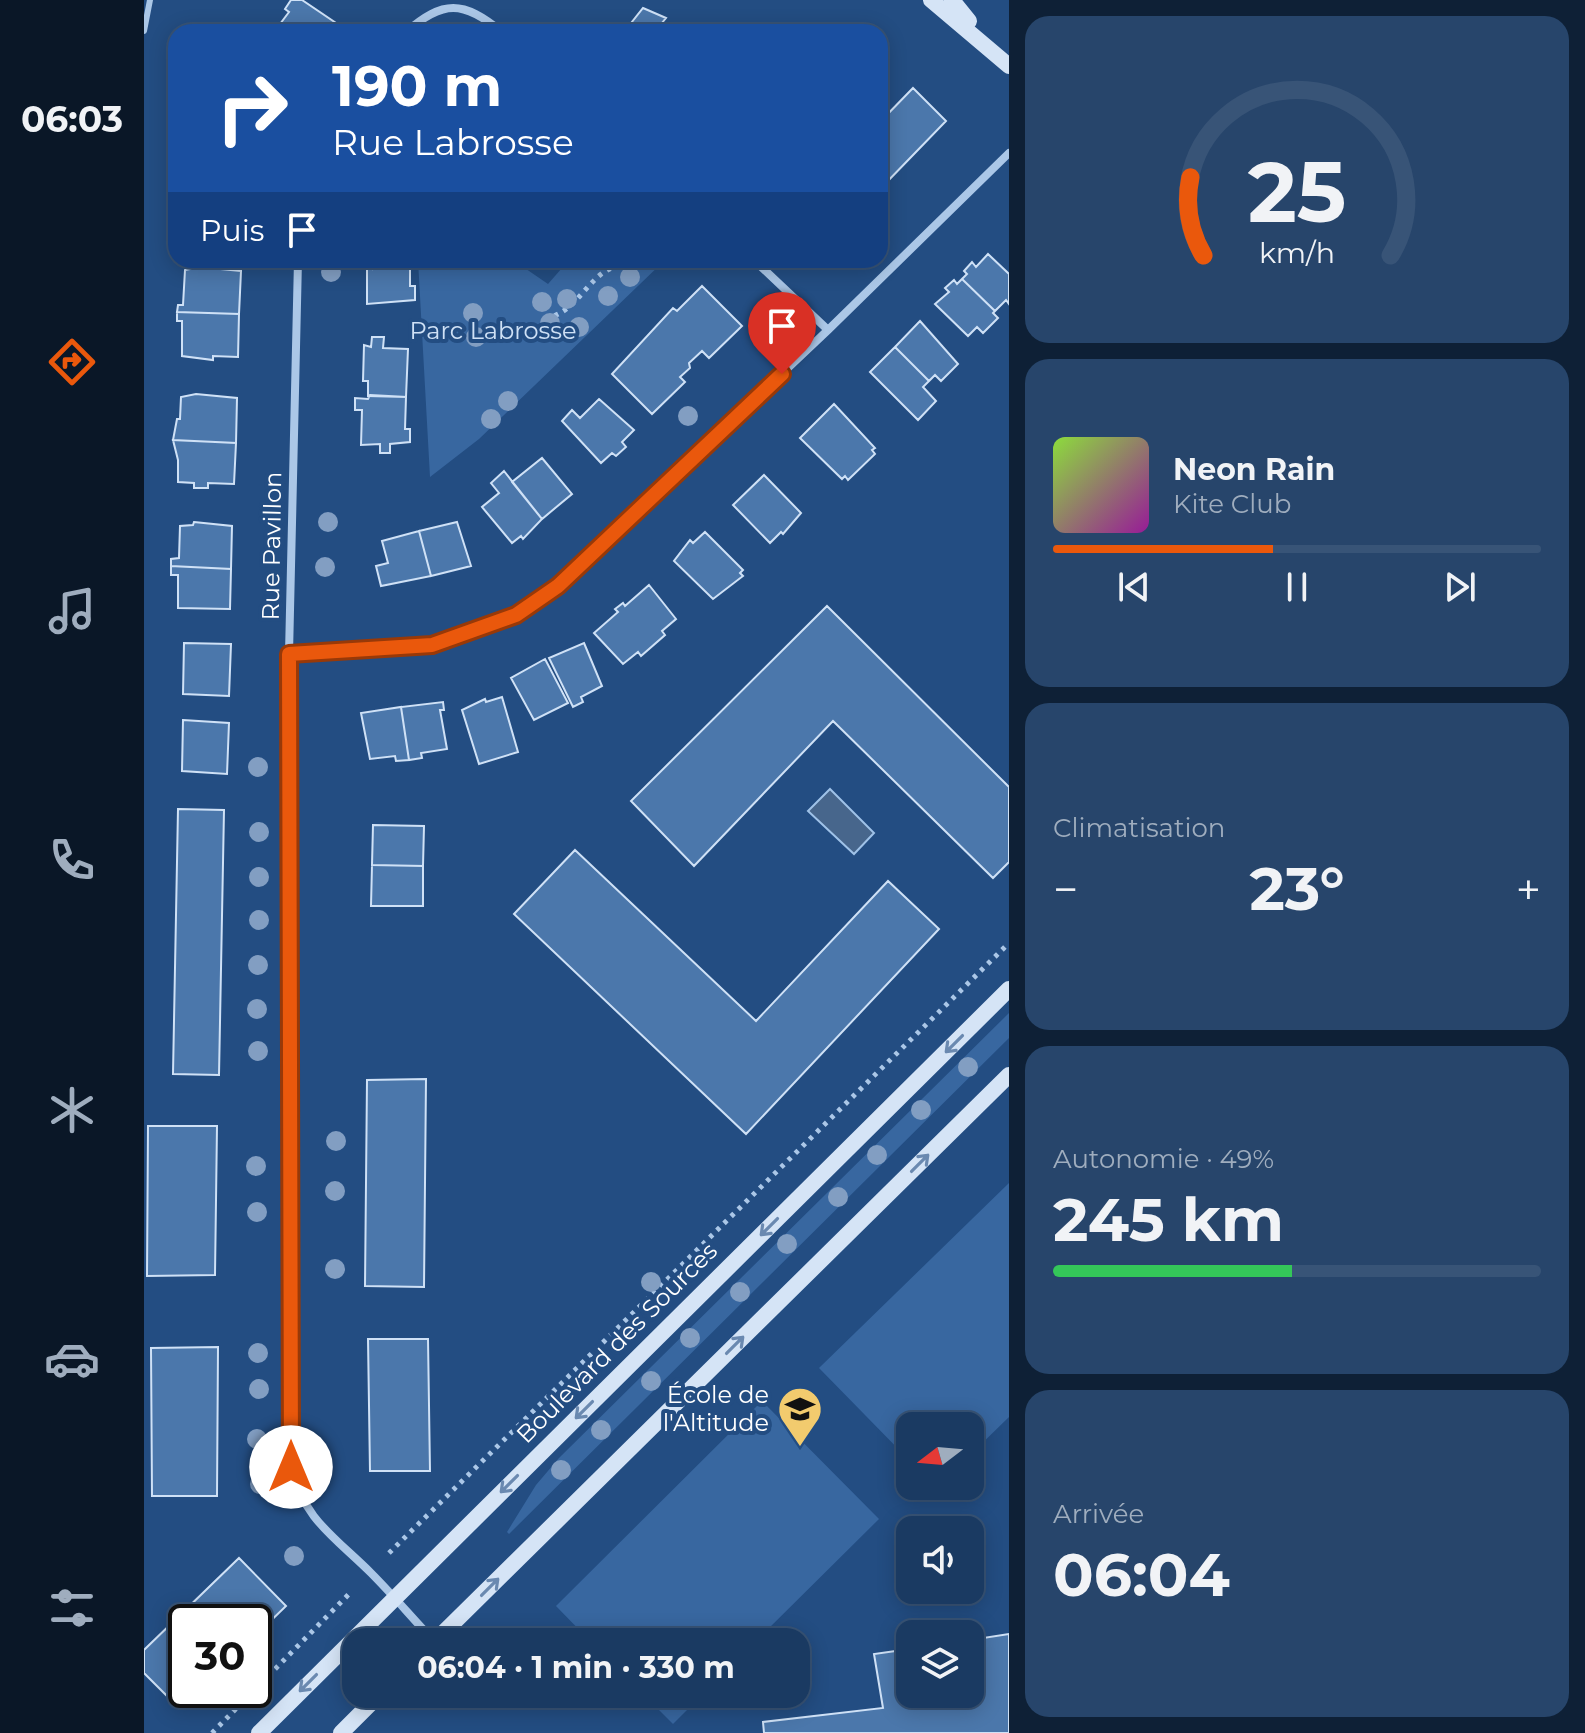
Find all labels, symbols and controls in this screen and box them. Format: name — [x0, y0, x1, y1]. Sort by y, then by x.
text: 190 m — [332, 52, 502, 120]
icon: right — [200, 56, 304, 160]
text: 06:03 — [21, 97, 123, 141]
text: Rue Labrosse — [332, 120, 574, 164]
text: 25 — [1248, 140, 1346, 242]
icon: arrive — [280, 208, 324, 252]
text: Puis — [200, 212, 264, 249]
text: km/h — [1259, 235, 1335, 270]
pin — [748, 292, 816, 374]
icon: arrive — [760, 304, 804, 348]
park label: Parc Labrosse — [409, 316, 577, 345]
icon: directions — [44, 334, 100, 390]
text: Neon Rain — [1173, 451, 1335, 488]
street label: Rue Pavillon — [256, 471, 287, 621]
text: Kite Club — [1173, 488, 1291, 520]
icon: previous — [1112, 565, 1156, 609]
icon: pause — [1275, 565, 1319, 609]
icon: next — [1438, 565, 1482, 609]
icon: music — [44, 583, 100, 639]
text: Climatisation — [1053, 812, 1225, 844]
icon: phone — [44, 832, 100, 888]
text: 23° — [1249, 852, 1345, 925]
text: − — [1053, 862, 1078, 916]
text: + — [1516, 862, 1541, 916]
one-way arrow — [945, 1034, 964, 1053]
icon: climate — [44, 1082, 100, 1138]
text: Autonomie · 49% — [1053, 1143, 1274, 1175]
one-way arrow — [910, 1154, 929, 1173]
text: 245 km — [1053, 1183, 1284, 1256]
one-way arrow — [760, 1217, 779, 1236]
street label: Boulevard des Sources — [510, 1236, 723, 1449]
icon: car — [44, 1331, 100, 1387]
one-way arrow — [725, 1336, 745, 1355]
place label: École de l'Altitude — [663, 1380, 769, 1437]
school or university icon: École de l'Altitude — [776, 1385, 824, 1448]
one-way arrow — [574, 1400, 594, 1419]
north arrow — [896, 1412, 984, 1500]
map controls — [896, 1412, 984, 1708]
position arrow — [249, 1425, 333, 1509]
one-way arrow — [500, 1474, 519, 1493]
text: Arrivée — [1053, 1498, 1144, 1530]
button: sound — [896, 1516, 984, 1604]
text: 06:04 — [1053, 1538, 1230, 1611]
one-way arrow — [480, 1578, 499, 1597]
icon: filters — [44, 1580, 100, 1636]
speed limit sign: 30 — [168, 1604, 272, 1708]
button: layers — [896, 1620, 984, 1708]
text: 06:04 · 1 min · 330 m — [417, 1649, 735, 1686]
one-way arrow — [298, 1674, 318, 1693]

